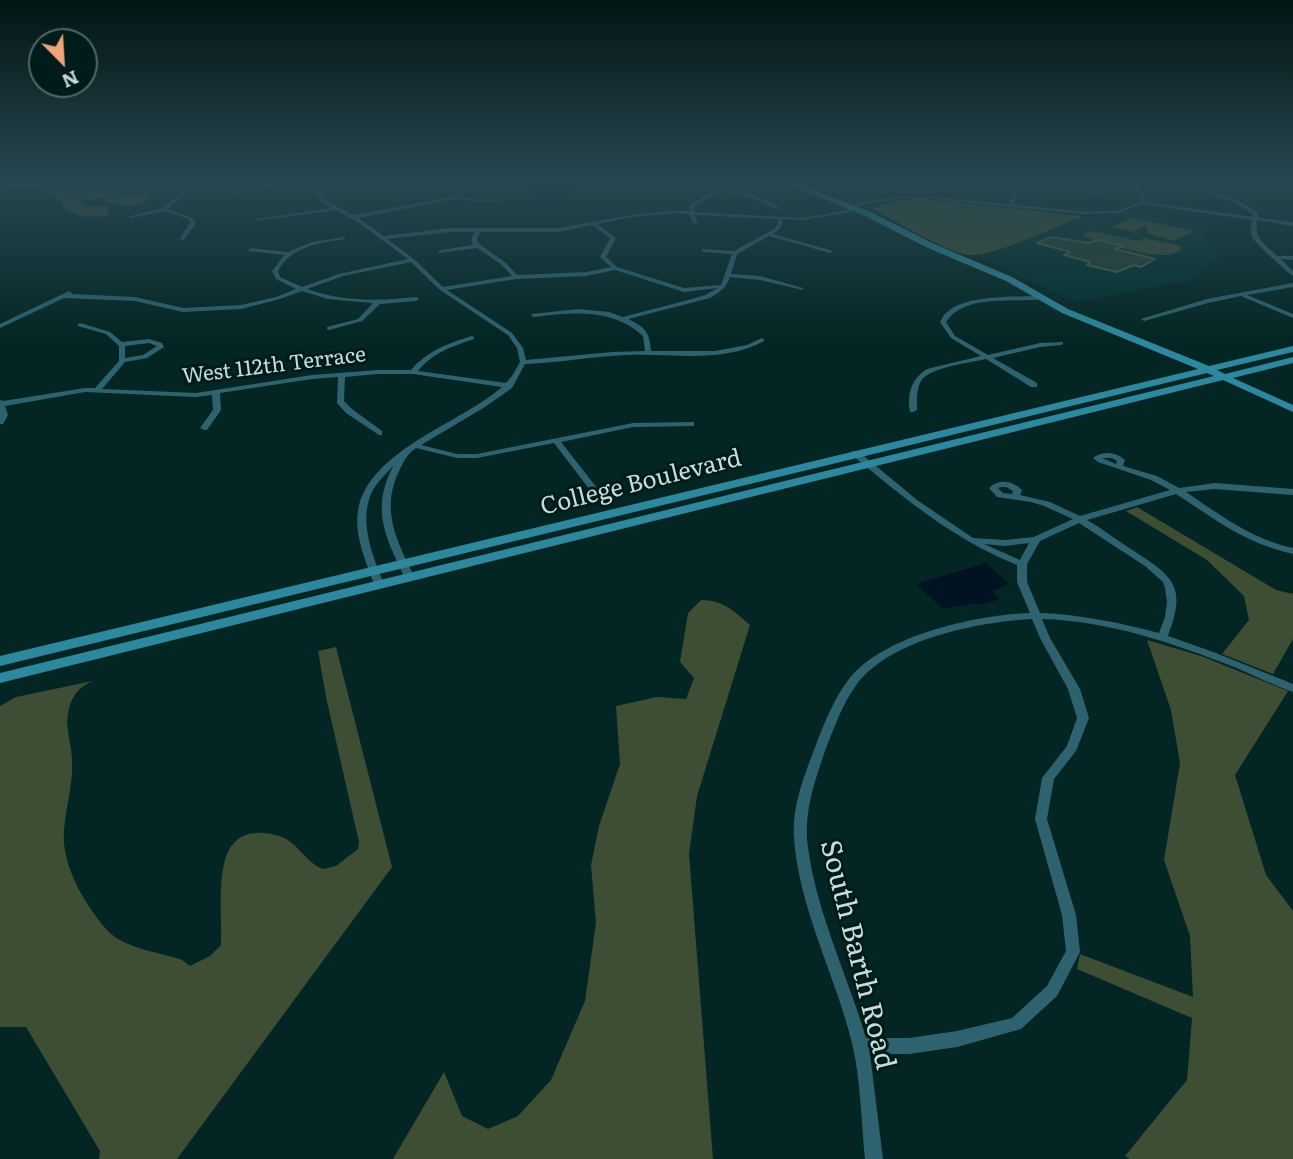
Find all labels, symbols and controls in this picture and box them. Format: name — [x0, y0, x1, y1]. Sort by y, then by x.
north arrow — [28, 28, 98, 98]
text: N — [58, 64, 84, 96]
street label: West 112th Terrace — [181, 342, 367, 390]
street label: College Boulevard — [537, 444, 745, 522]
street label: South Barth Road — [812, 837, 902, 1073]

